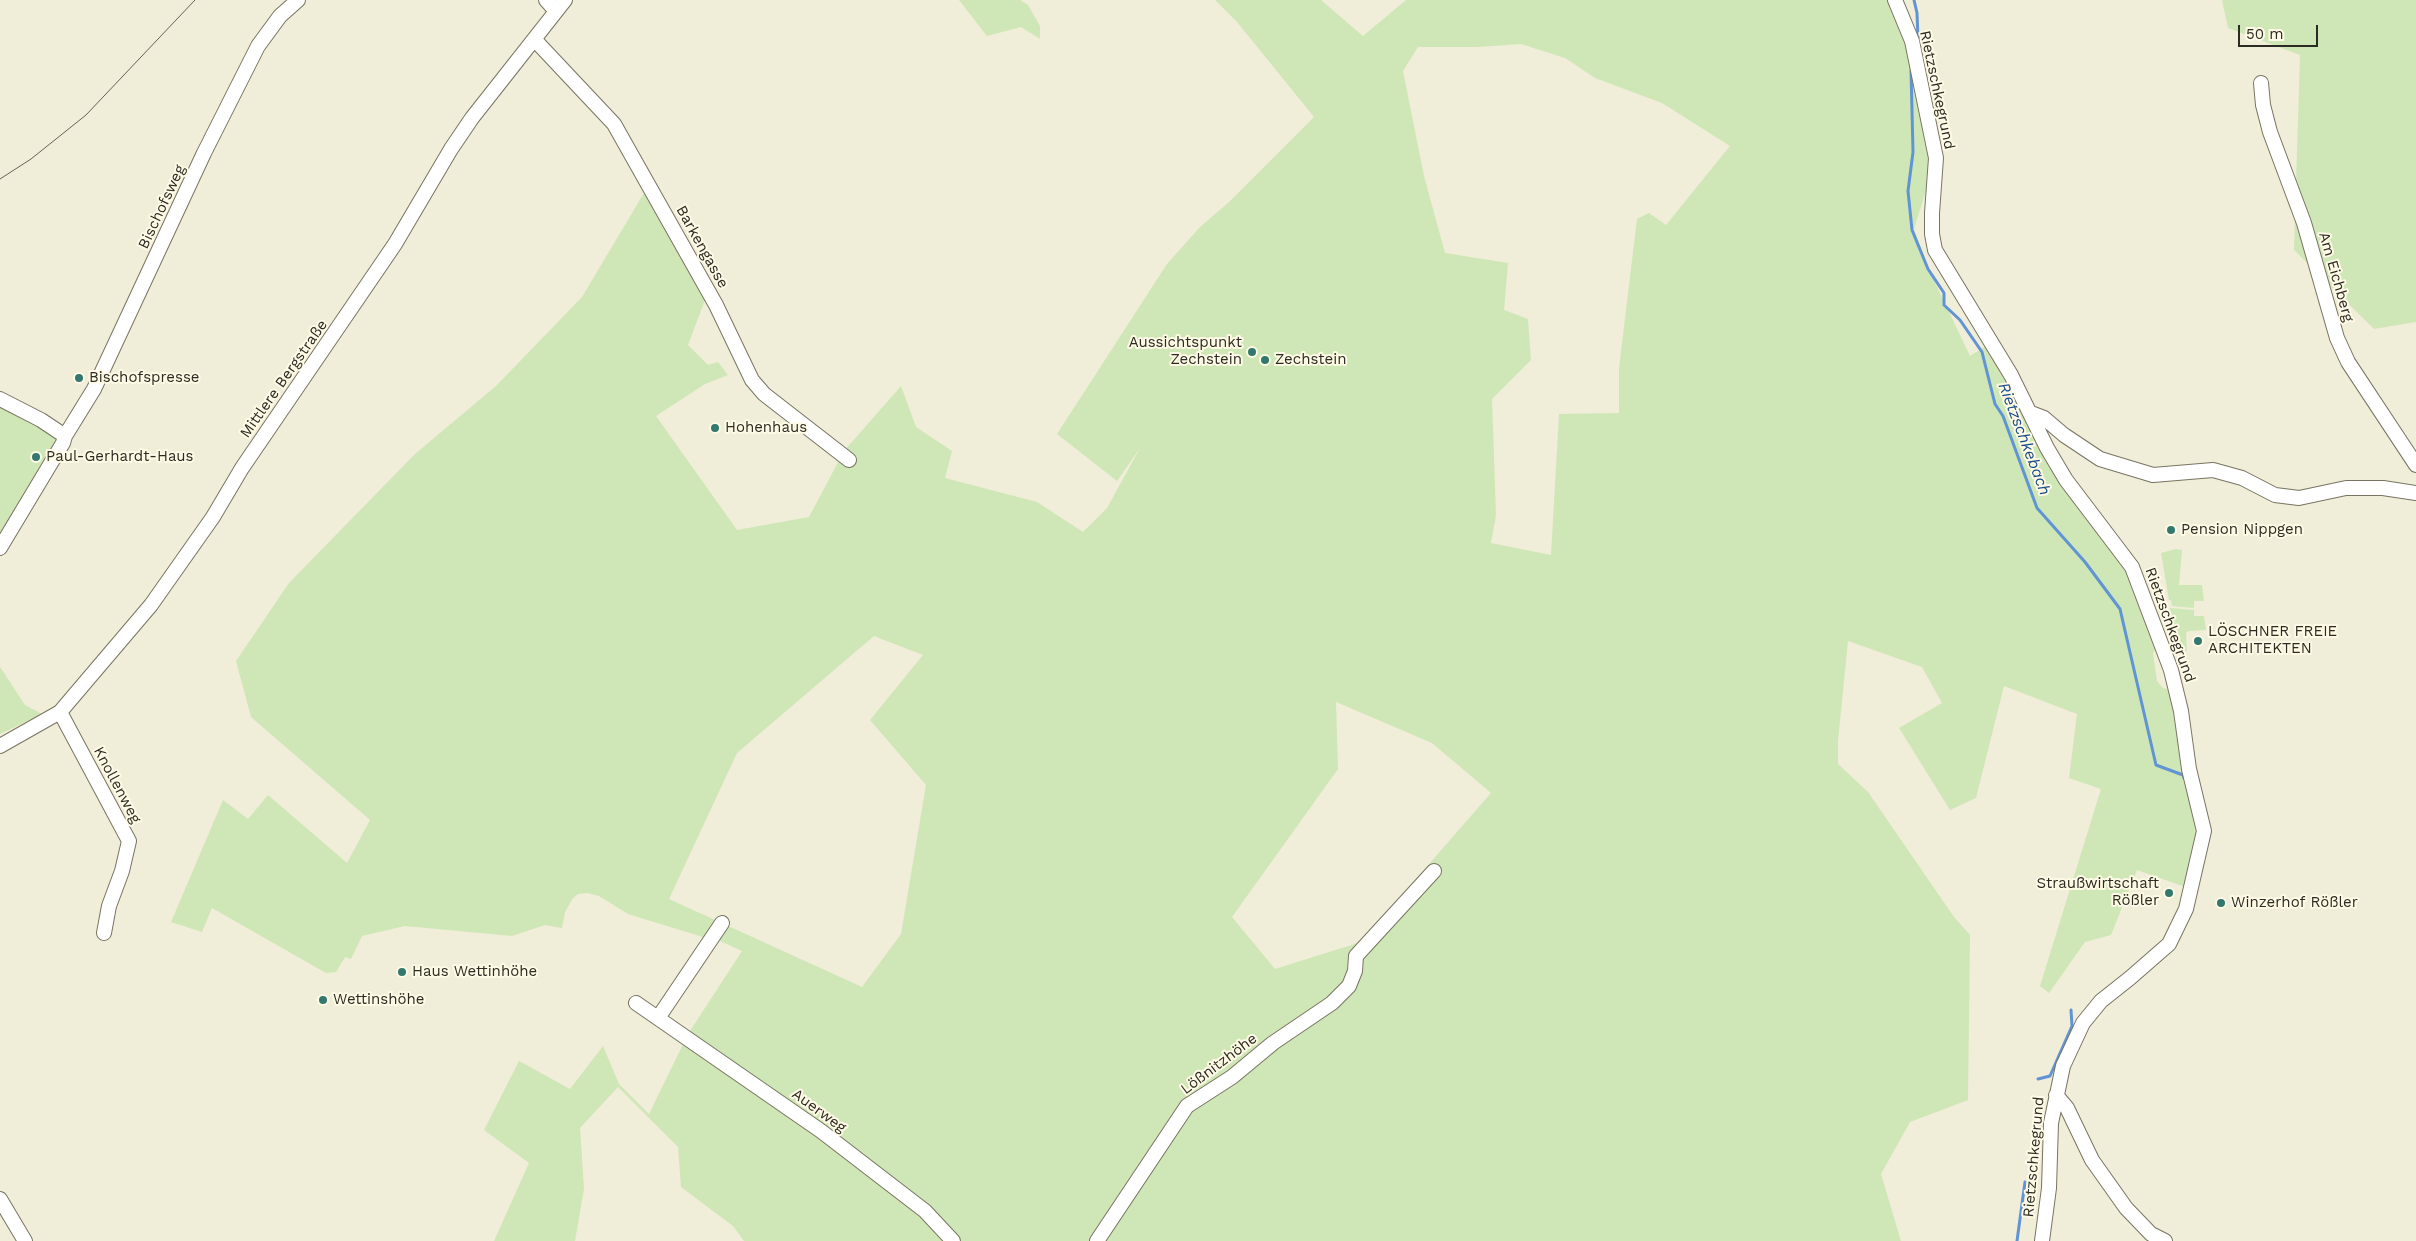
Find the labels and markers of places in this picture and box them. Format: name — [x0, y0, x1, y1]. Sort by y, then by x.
place label: Aussichtspunkt Zechstein — [1129, 334, 1242, 369]
marker: Aussichtspunkt Zechstein — [1246, 346, 1258, 358]
place label: Zechstein — [1275, 351, 1347, 369]
marker: Zechstein — [1259, 354, 1271, 366]
place label: Bischofspresse — [89, 369, 199, 387]
marker: Bischofspresse — [73, 372, 85, 384]
place label: Hohenhaus — [725, 419, 807, 437]
marker: Hohenhaus — [709, 422, 721, 434]
place label: Paul-Gerhardt-Haus — [46, 448, 194, 466]
marker: Paul-Gerhardt-Haus — [30, 451, 42, 463]
place label: Pension Nippgen — [2181, 521, 2303, 539]
marker: Pension Nippgen — [2165, 524, 2177, 536]
place label: LÖSCHNER FREIE ARCHITEKTEN — [2208, 623, 2337, 658]
marker: LÖSCHNER FREIE ARCHITEKTEN — [2192, 635, 2204, 647]
place label: Straußwirtschaft Rößler — [2036, 875, 2159, 910]
marker: Straußwirtschaft Rößler — [2163, 887, 2175, 899]
place label: Winzerhof Rößler — [2231, 894, 2358, 912]
marker: Winzerhof Rößler — [2215, 897, 2227, 909]
place label: Haus Wettinhöhe — [412, 963, 537, 981]
marker: Haus Wettinhöhe — [396, 966, 408, 978]
place label: Wettinshöhe — [333, 991, 424, 1009]
marker: Wettinshöhe — [317, 994, 329, 1006]

